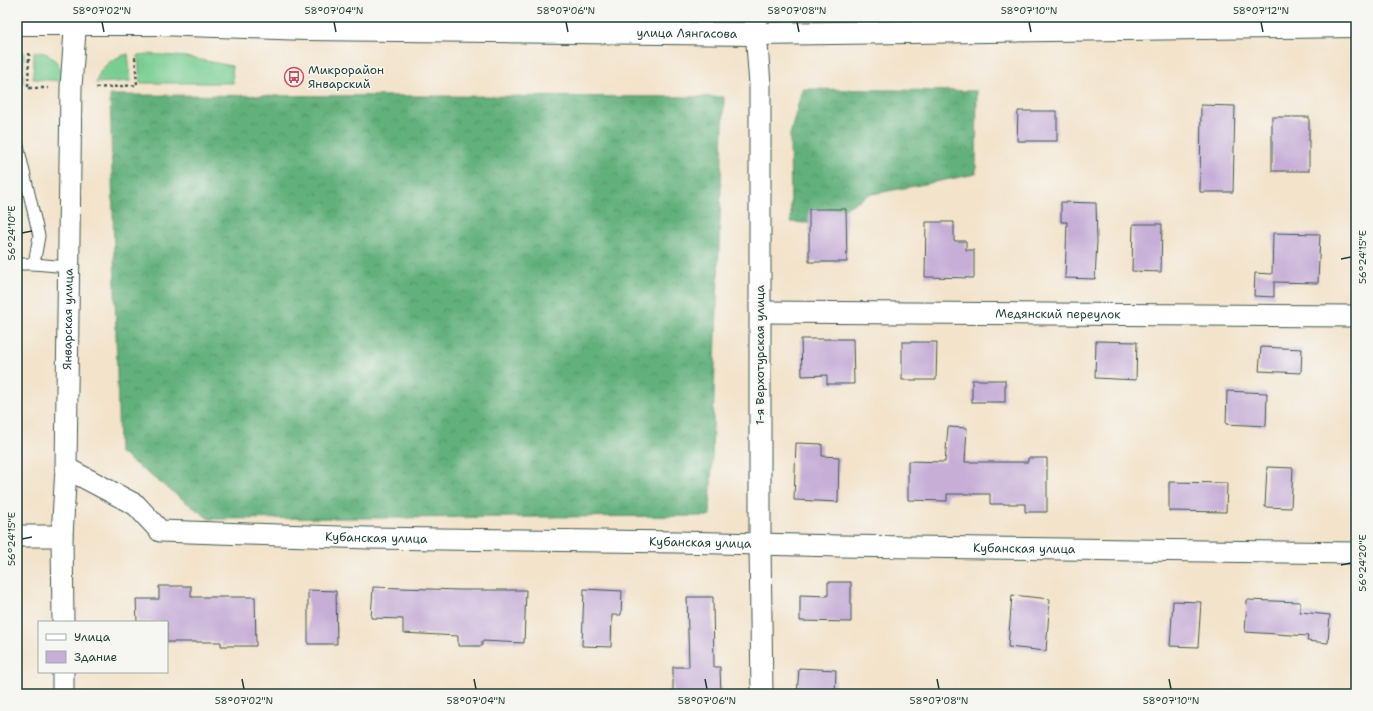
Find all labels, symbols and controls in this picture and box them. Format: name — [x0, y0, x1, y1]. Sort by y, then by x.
text: 58°07'02"N — [73, 4, 131, 17]
text: 58°07'04"N — [305, 4, 363, 17]
text: 58°07'06"N — [537, 4, 595, 17]
text: 58°07'08"N — [767, 4, 827, 17]
text: 58°07'10"N — [1001, 4, 1057, 17]
text: 58°07'12"N — [1233, 4, 1289, 17]
street label: улица Лянгасова — [636, 25, 738, 42]
place label: Микрорайон Январский — [308, 62, 384, 92]
bus stop icon: Микрорайон Январский — [283, 66, 305, 88]
text: 56°24'10"E — [5, 205, 18, 261]
text: 56°24'15"E — [1356, 230, 1369, 284]
street label: Январская улица — [59, 268, 77, 370]
street label: 1-я Верхотурская улица — [752, 285, 768, 425]
street label: Медянский переулок — [995, 306, 1121, 322]
text: 56°24'15"E — [5, 512, 18, 566]
street label: Кубанская улица — [325, 529, 428, 547]
street label: Кубанская улица — [649, 534, 752, 552]
text: 56°24'20"E — [1356, 534, 1369, 592]
street label: Кубанская улица — [973, 540, 1076, 557]
legend — [38, 621, 168, 673]
text: Улица — [74, 629, 111, 645]
text: Здание — [74, 649, 118, 665]
text: 58°07'02"N — [215, 694, 273, 707]
text: 58°07'04"N — [447, 694, 505, 707]
text: 58°07'06"N — [678, 694, 736, 707]
text: 58°07'08"N — [909, 694, 969, 707]
text: 58°07'10"N — [1143, 694, 1199, 707]

